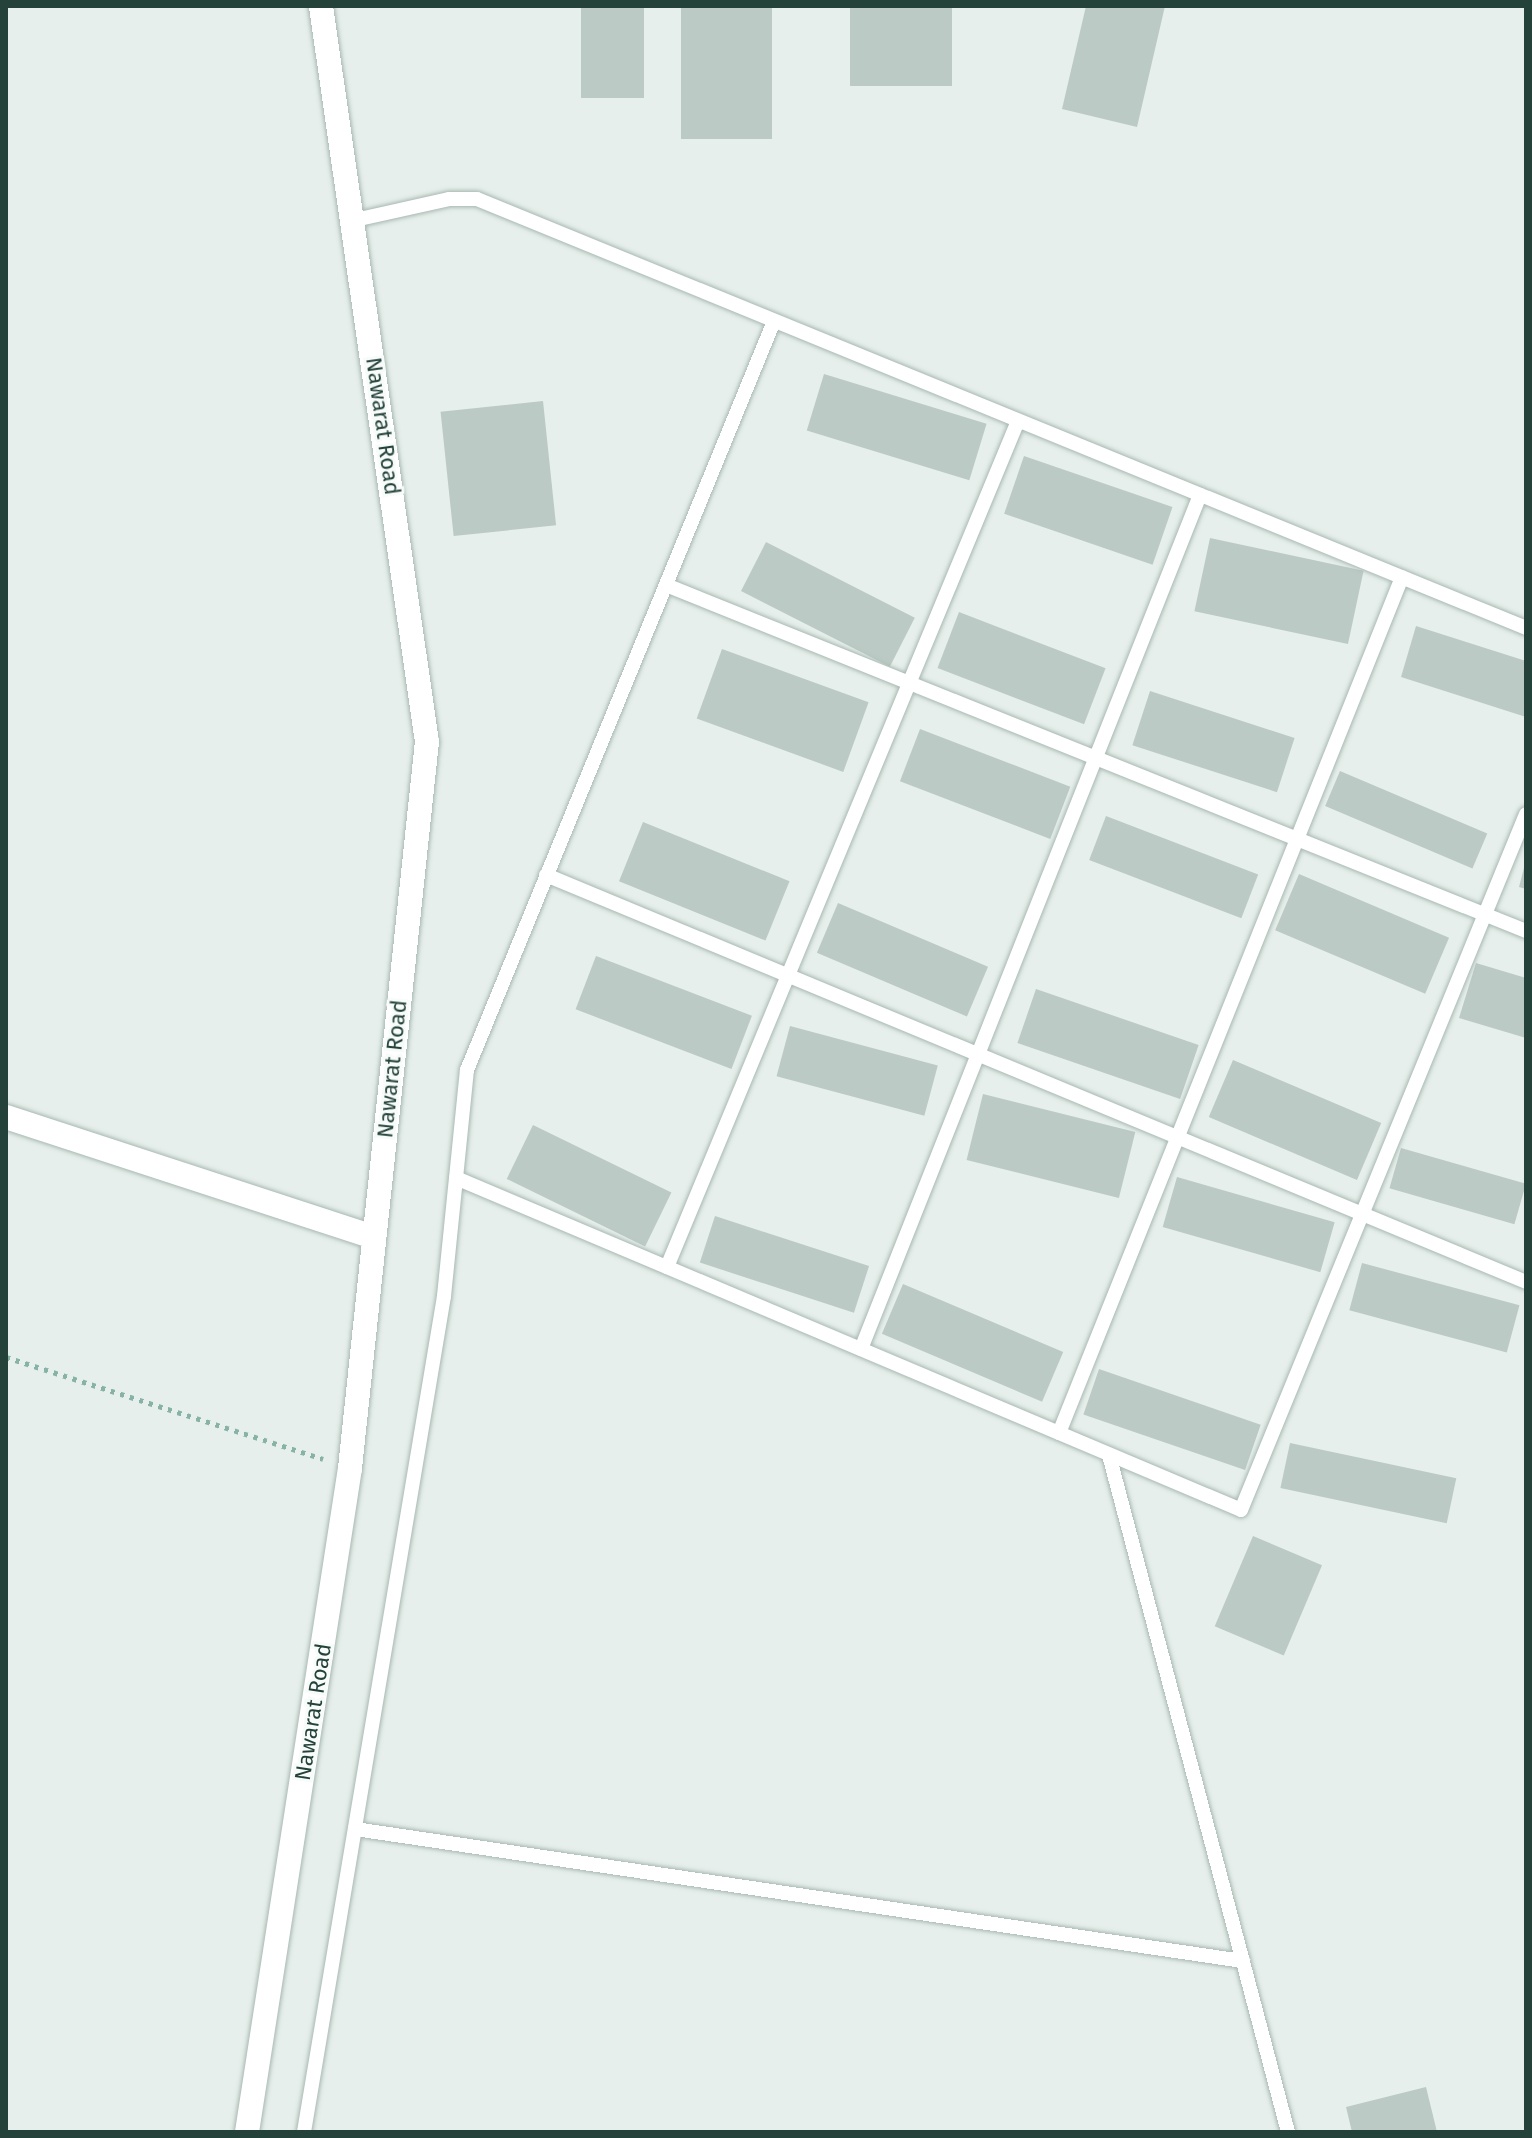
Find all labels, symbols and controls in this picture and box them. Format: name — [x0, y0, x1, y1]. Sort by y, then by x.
street label: Nawarat Road — [360, 356, 406, 496]
street label: Nawarat Road — [372, 999, 412, 1139]
street label: Nawarat Road — [289, 1642, 337, 1782]

